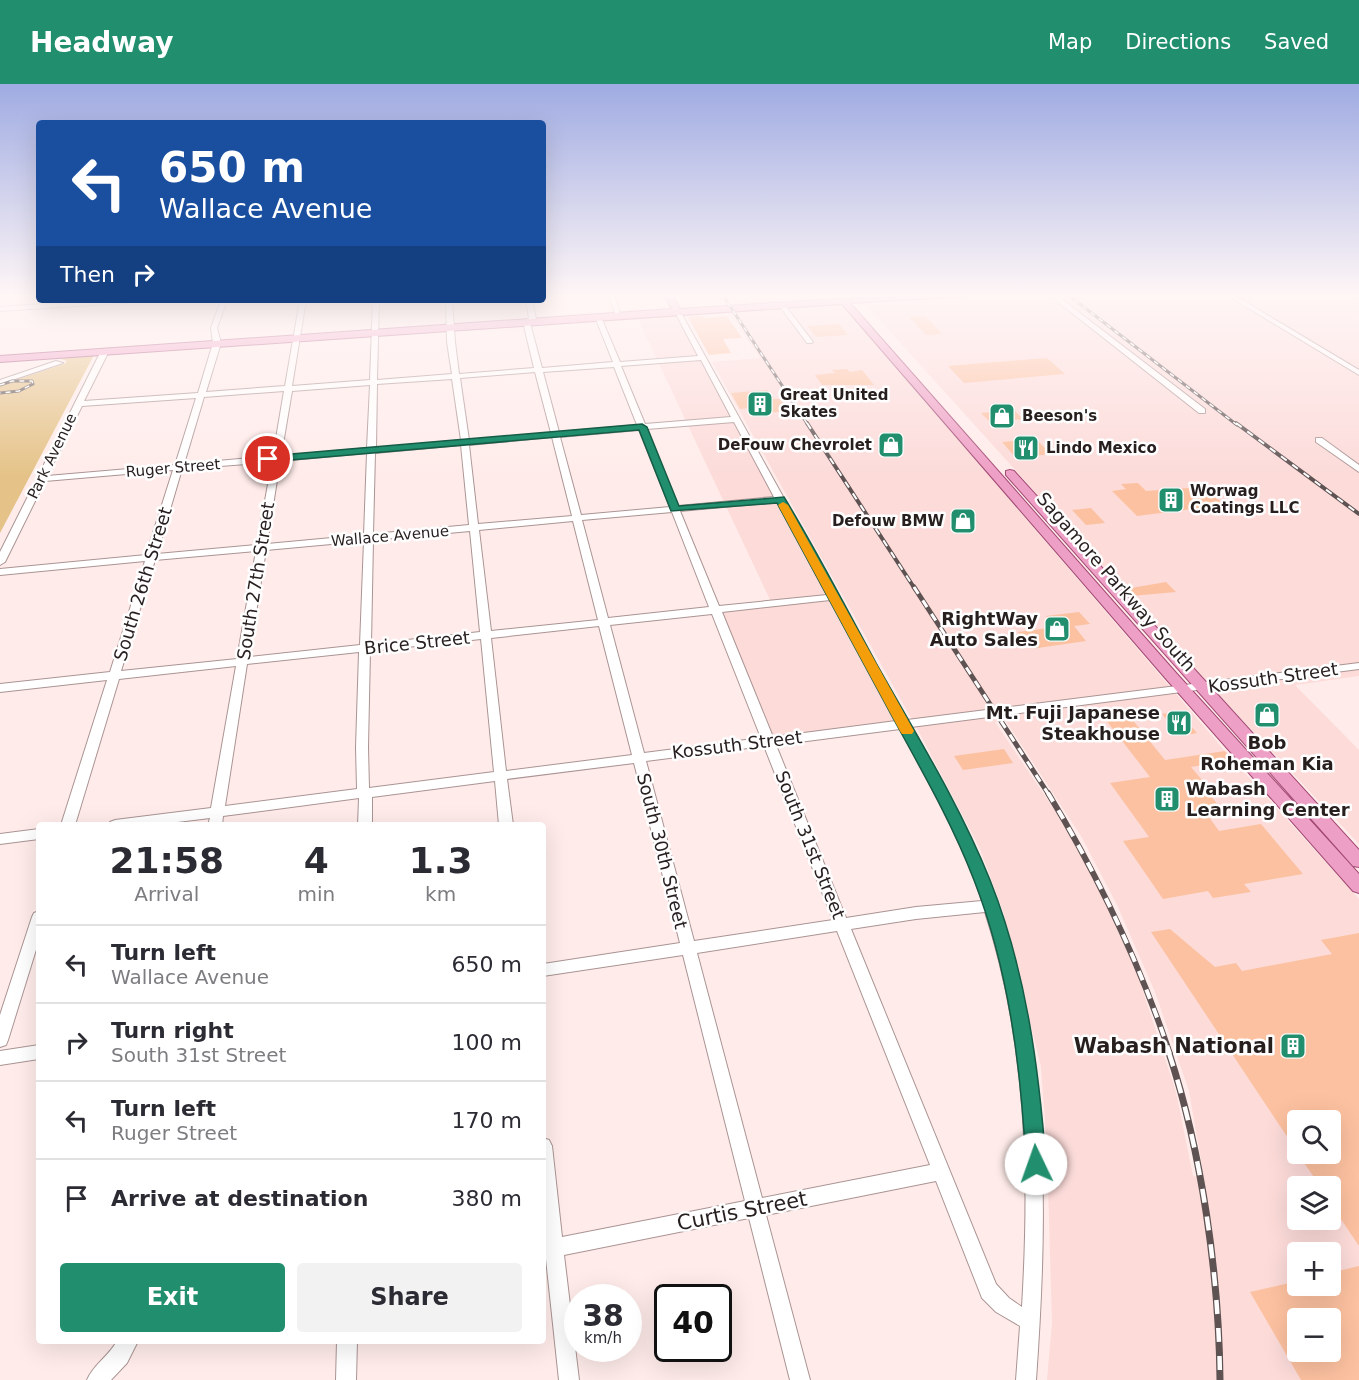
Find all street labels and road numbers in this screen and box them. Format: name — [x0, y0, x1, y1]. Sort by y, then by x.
street label: Park Avenue — [24, 410, 80, 502]
street label: Ruger Street — [125, 455, 221, 481]
street label: Sagamore Parkway South — [1033, 488, 1200, 676]
street label: South 27th Street — [233, 500, 278, 661]
street label: South 26th Street — [109, 504, 176, 663]
street label: Wallace Avenue — [330, 522, 450, 550]
street label: Brice Street — [363, 627, 471, 658]
street label: Kossuth Street — [1207, 658, 1339, 697]
street label: Kossuth Street — [671, 726, 803, 763]
street label: South 31st Street — [771, 768, 850, 922]
street label: South 30th Street — [633, 771, 692, 931]
street label: Curtis Street — [675, 1187, 809, 1235]

